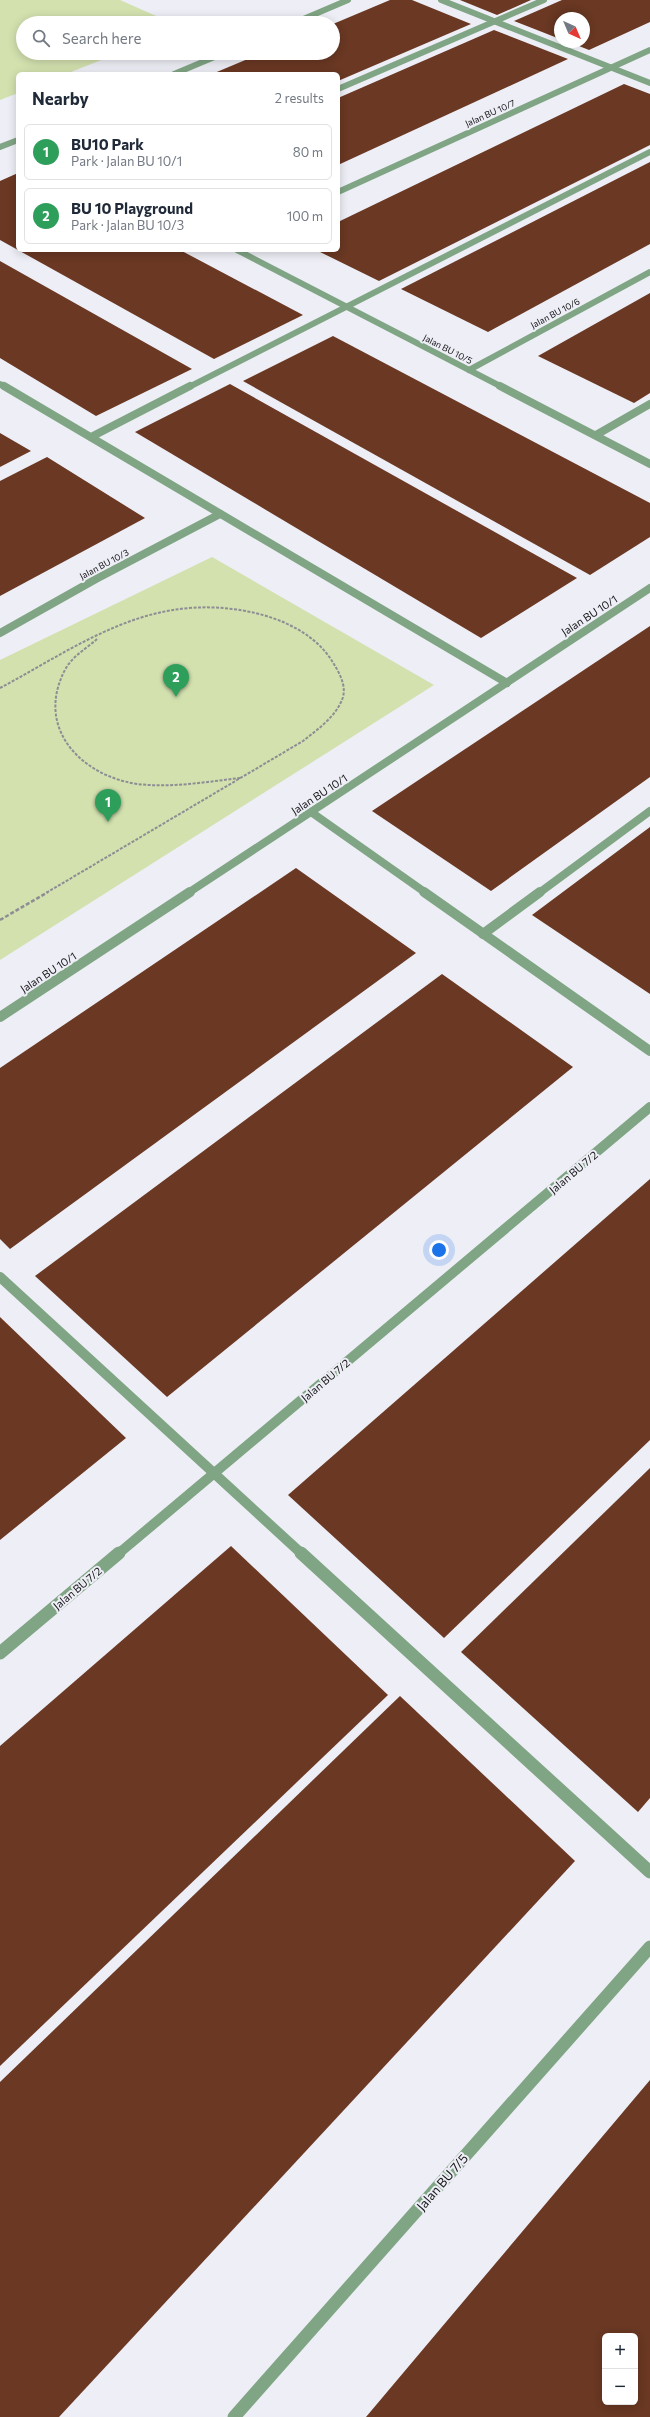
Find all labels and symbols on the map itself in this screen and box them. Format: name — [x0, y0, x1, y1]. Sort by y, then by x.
north arrow — [554, 12, 590, 48]
street label: Jalan BU 10/7 — [463, 97, 517, 129]
street label: Jalan BU 10/6 — [529, 295, 581, 331]
street label: Jalan BU 10/5 — [421, 332, 475, 366]
street label: Jalan BU 10/3 — [78, 546, 130, 582]
street label: Jalan BU 10/1 — [558, 592, 620, 639]
pin: 2 — [163, 664, 189, 697]
street label: Jalan BU 10/1 — [288, 771, 350, 818]
pin: 1 — [95, 789, 121, 822]
street label: Jalan BU 10/1 — [17, 949, 79, 996]
street label: Jalan BU 7/2 — [546, 1148, 600, 1197]
your location — [429, 1240, 449, 1260]
street label: Jalan BU 7/2 — [298, 1356, 352, 1405]
street label: Jalan BU 7/2 — [50, 1564, 104, 1613]
street label: Jalan BU 7/5 — [413, 2150, 471, 2214]

